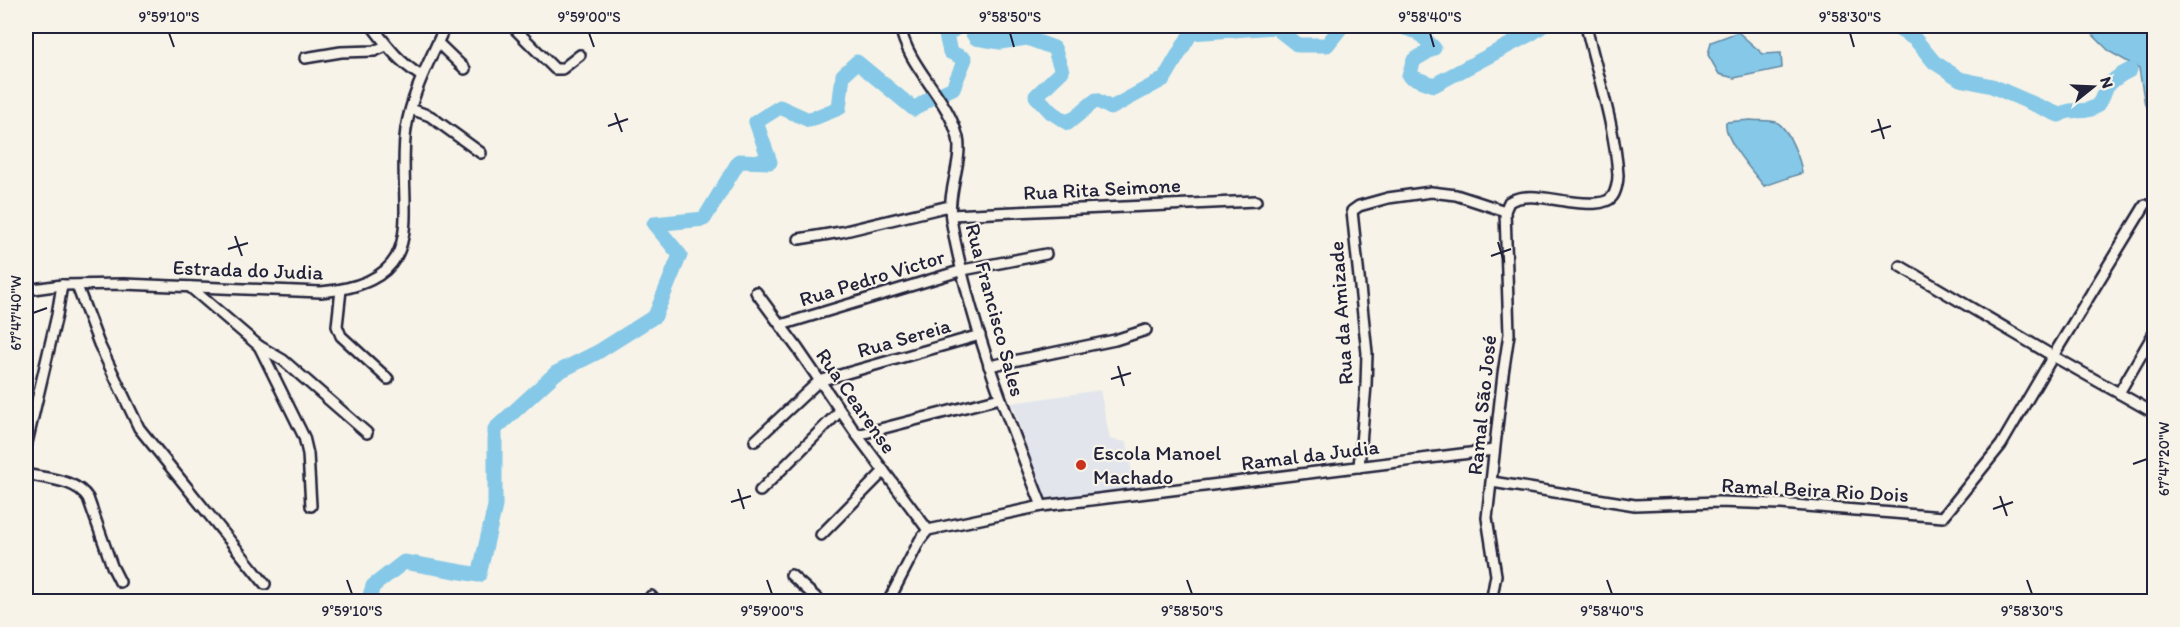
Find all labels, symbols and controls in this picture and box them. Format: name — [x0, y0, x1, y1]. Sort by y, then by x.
text: 9°59'10"S — [139, 8, 199, 26]
text: 9°59'00"S — [557, 8, 621, 26]
text: 9°58'50"S — [979, 8, 1041, 26]
text: 9°58'40"S — [1398, 8, 1462, 26]
text: 9°58'30"S — [1819, 8, 1881, 26]
north arrow — [2063, 57, 2123, 117]
text: N — [2096, 74, 2117, 91]
street label: Rua Rita Seimone — [1022, 172, 1182, 205]
street label: Rua Francisco Sales — [960, 221, 1031, 399]
street label: Rua da Amizade — [1323, 240, 1358, 386]
street label: Rua Pedro Victor — [796, 244, 948, 311]
street label: Estrada do Judia — [172, 254, 324, 285]
text: 67°47'40"W — [7, 275, 25, 351]
street label: Rua Sereia — [854, 312, 953, 363]
street label: Ramal São José — [1462, 334, 1501, 476]
street label: Rua Cearense — [811, 343, 902, 458]
text: 67°47'20"W — [2155, 422, 2173, 496]
street label: Ramal da Judia — [1239, 434, 1380, 475]
place label: Escola Manoel Machado — [1093, 440, 1221, 489]
marker: Escola Manoel Machado — [1074, 458, 1088, 472]
street label: Ramal Beira Rio Dois — [1721, 472, 1909, 507]
text: 9°59'10"S — [322, 602, 382, 620]
text: 9°59'00"S — [740, 602, 804, 620]
text: 9°58'50"S — [1161, 602, 1223, 620]
text: 9°58'40"S — [1580, 602, 1644, 620]
text: 9°58'30"S — [2001, 602, 2063, 620]

